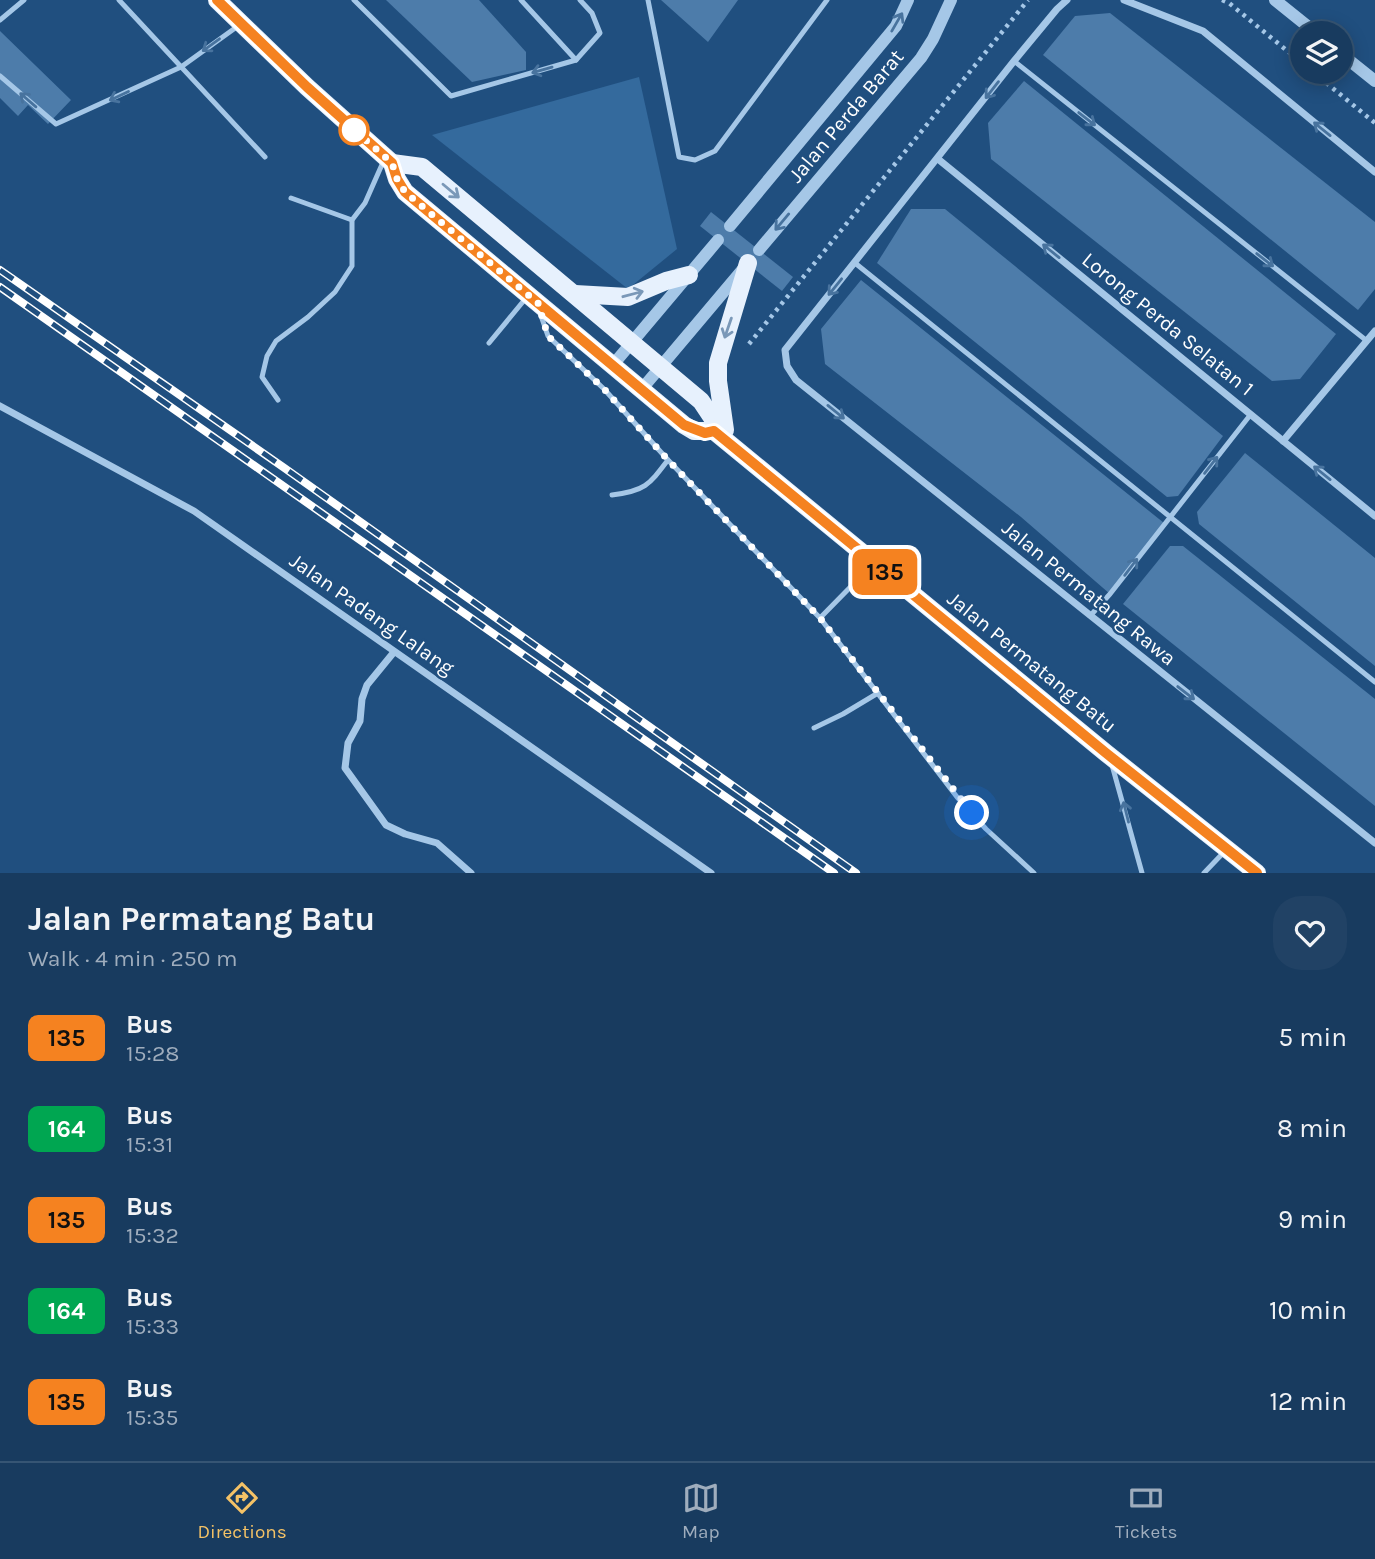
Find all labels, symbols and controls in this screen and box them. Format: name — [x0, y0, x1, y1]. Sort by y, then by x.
one-way arrow — [890, 13, 904, 33]
map controls — [1290, 21, 1353, 84]
button: layers — [1290, 21, 1353, 84]
one-way arrow — [202, 38, 221, 53]
street label: Jalan Perda Barat — [784, 45, 909, 187]
one-way arrow — [531, 64, 553, 77]
one-way arrow — [985, 80, 1000, 98]
one-way arrow — [109, 90, 131, 103]
one-way arrow — [19, 92, 37, 108]
one-way arrow — [1077, 111, 1095, 127]
unlabelled marker — [339, 115, 369, 145]
one-way arrow — [1314, 121, 1332, 137]
one-way arrow — [442, 183, 460, 199]
one-way arrow — [774, 213, 790, 231]
one-way arrow — [1042, 244, 1060, 259]
street label: Lorong Perda Selatan 1 — [1077, 247, 1259, 401]
one-way arrow — [1255, 253, 1273, 268]
one-way arrow — [828, 277, 843, 296]
one-way arrow — [622, 287, 644, 300]
one-way arrow — [721, 317, 733, 339]
one-way arrow — [827, 404, 845, 420]
one-way arrow — [1203, 456, 1218, 474]
one-way arrow — [1314, 465, 1332, 480]
street label: Jalan Permatang Rawa — [997, 516, 1181, 670]
street label: Jalan Padang Lalang — [285, 548, 459, 680]
line badge: 135 — [845, 549, 925, 595]
one-way arrow — [1123, 557, 1138, 576]
text: 135 — [866, 558, 904, 586]
street label: Jalan Permatang Batu — [943, 586, 1121, 738]
one-way arrow — [1176, 685, 1194, 700]
your location — [954, 795, 989, 830]
one-way arrow — [1119, 801, 1132, 824]
button: heart — [1273, 896, 1347, 970]
text: Jalan Permatang Batu — [28, 900, 375, 938]
text: Walk · 4 min · 250 m — [28, 945, 237, 972]
text: Bus — [126, 1009, 173, 1040]
text: 5 min — [1278, 1022, 1347, 1053]
text: 135 — [48, 1024, 85, 1052]
text: 15:28 — [126, 1040, 179, 1067]
text: Bus — [126, 1100, 173, 1131]
text: 8 min — [1277, 1113, 1347, 1144]
text: 164 — [48, 1115, 85, 1143]
text: 15:31 — [126, 1131, 173, 1158]
text: Bus — [126, 1191, 173, 1222]
text: 9 min — [1278, 1204, 1347, 1235]
text: 135 — [48, 1206, 85, 1234]
text: 15:32 — [126, 1222, 179, 1249]
text: Bus — [126, 1282, 173, 1313]
text: 10 min — [1269, 1295, 1347, 1326]
text: 164 — [48, 1297, 85, 1325]
text: 15:33 — [126, 1313, 179, 1340]
text: Bus — [126, 1373, 173, 1404]
text: 12 min — [1269, 1386, 1347, 1417]
text: 135 — [48, 1388, 85, 1416]
text: 15:35 — [126, 1404, 178, 1431]
tab: Directions — [198, 1479, 287, 1543]
tab: Map — [682, 1479, 720, 1543]
tab: Tickets — [1115, 1479, 1177, 1543]

